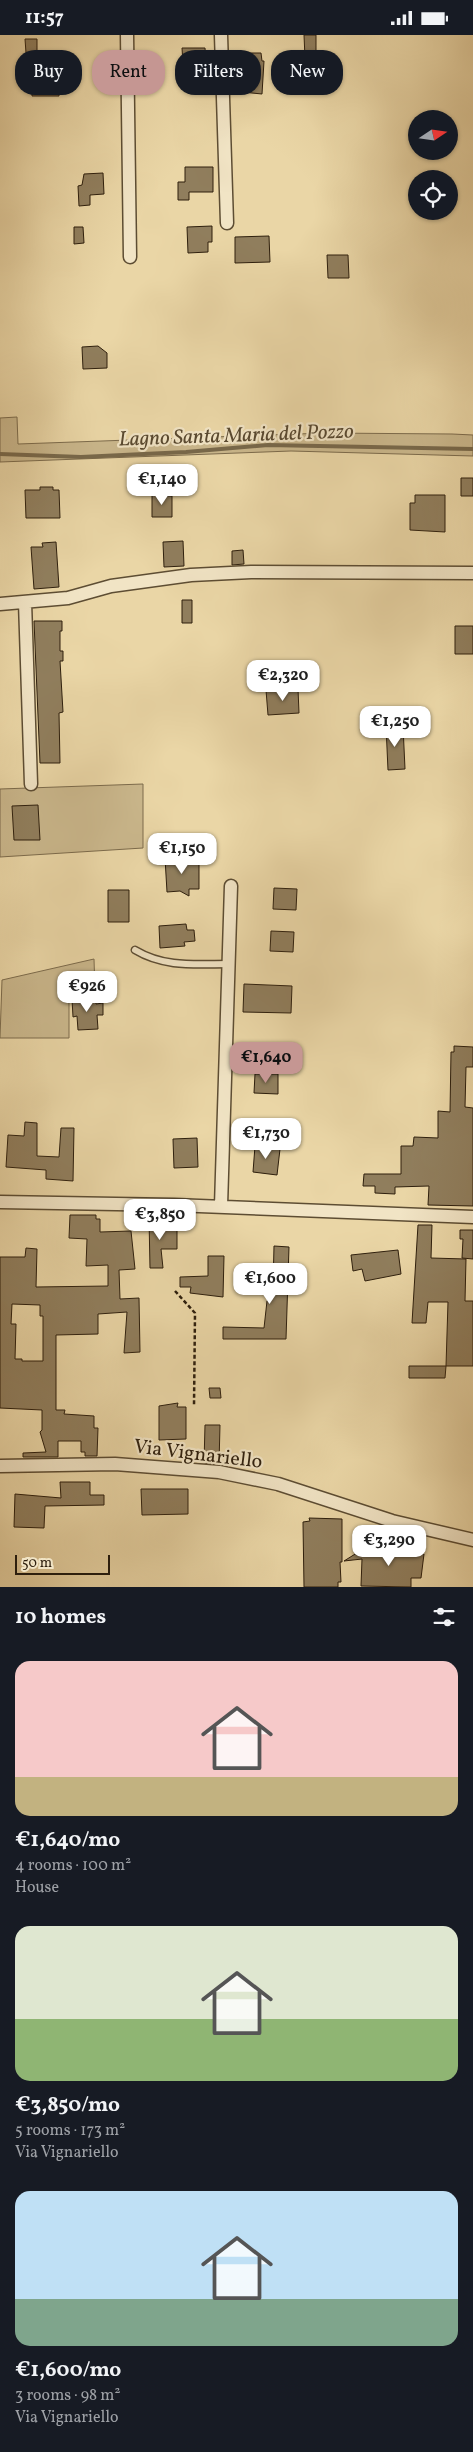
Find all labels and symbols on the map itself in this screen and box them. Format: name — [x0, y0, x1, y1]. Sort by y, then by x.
north arrow — [408, 110, 458, 160]
water label: Lagno Santa Maria del Pozzo — [118, 417, 354, 455]
pin: €1,140 — [121, 463, 203, 506]
pin: €2,320 — [242, 659, 324, 702]
pin: €1,250 — [354, 705, 436, 748]
pin: €1,150 — [141, 833, 223, 875]
pin: €926 — [57, 971, 117, 1013]
pin: €1,640 — [225, 1041, 307, 1084]
pin: €1,730 — [225, 1117, 307, 1160]
pin: €3,850 — [119, 1199, 201, 1241]
pin: €1,600 — [229, 1263, 311, 1305]
street label: Via Vignariello — [132, 1433, 264, 1477]
pin: €3,290 — [348, 1525, 430, 1567]
scale bar — [15, 1552, 110, 1575]

